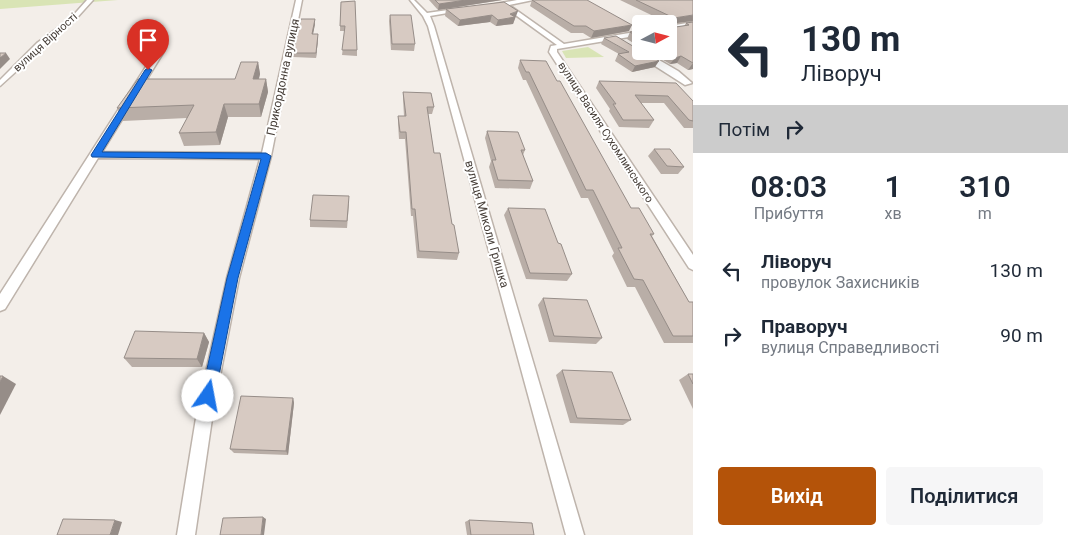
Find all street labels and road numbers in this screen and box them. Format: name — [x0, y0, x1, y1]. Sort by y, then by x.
street label: вулиця Вірності — [11, 10, 80, 74]
street label: Прикордонна вулиця — [264, 17, 302, 137]
street label: вулиця Василя Сухомлинського — [555, 59, 656, 205]
street label: вулиця Миколи Гришка — [462, 159, 512, 289]

